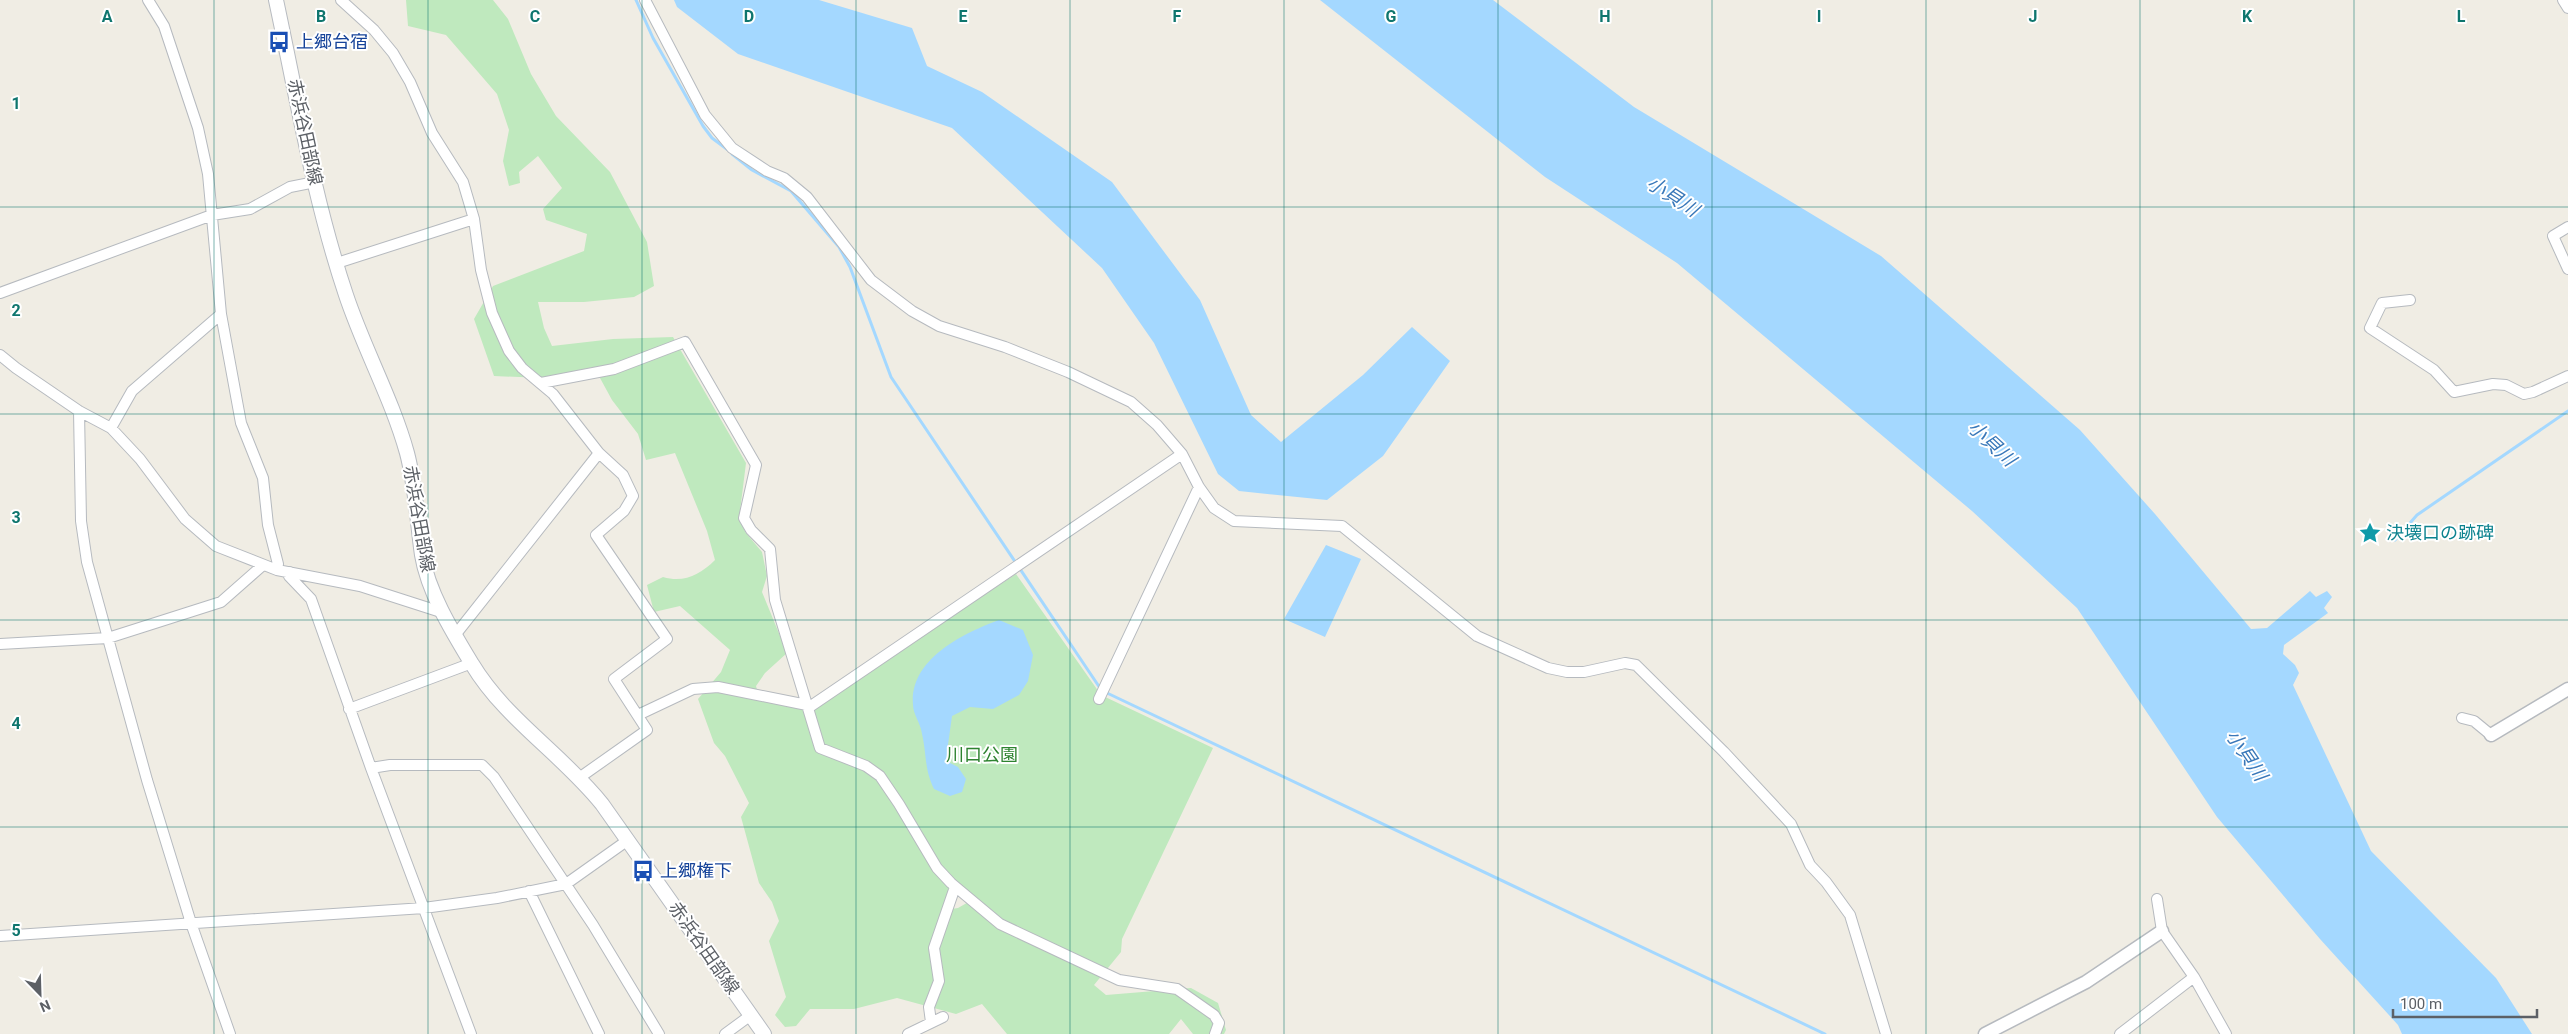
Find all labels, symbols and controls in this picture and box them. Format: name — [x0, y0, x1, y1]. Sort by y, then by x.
text: A — [102, 7, 113, 26]
text: B — [316, 7, 326, 26]
text: C — [530, 7, 540, 26]
text: D — [744, 7, 754, 26]
text: E — [959, 7, 968, 26]
text: F — [1173, 7, 1182, 26]
text: G — [1386, 7, 1397, 26]
text: H — [1599, 7, 1611, 26]
text: I — [1817, 7, 1821, 26]
text: J — [2029, 7, 2037, 26]
text: K — [2242, 7, 2253, 26]
text: L — [2457, 7, 2466, 26]
bus stop icon: 上郷台宿 — [266, 29, 292, 55]
place label: 上郷台宿 — [296, 31, 368, 52]
street label: 赤浜谷田部線 — [284, 77, 327, 187]
text: 1 — [11, 94, 21, 113]
water label: 小貝川 — [1643, 171, 1705, 223]
text: 2 — [11, 301, 21, 320]
water label: 小貝川 — [1963, 416, 2022, 473]
street label: 赤浜谷田部線 — [400, 464, 439, 574]
text: 3 — [11, 508, 21, 527]
place icon: 決壊口の跡碑 — [2357, 520, 2383, 546]
place label: 決壊口の跡碑 — [2386, 522, 2494, 543]
text: 4 — [11, 714, 21, 733]
water label: 小貝川 — [2221, 725, 2273, 787]
park label: 川口公園 — [946, 744, 1018, 765]
bus stop icon: 上郷権下 — [630, 858, 656, 884]
place label: 上郷権下 — [660, 860, 732, 881]
street label: 赤浜谷田部線 — [665, 897, 744, 998]
text: 5 — [11, 921, 21, 940]
north arrow — [15, 969, 65, 1019]
scale bar — [2393, 986, 2537, 1018]
text: 100 m — [2400, 995, 2442, 1013]
text: N — [37, 997, 53, 1015]

